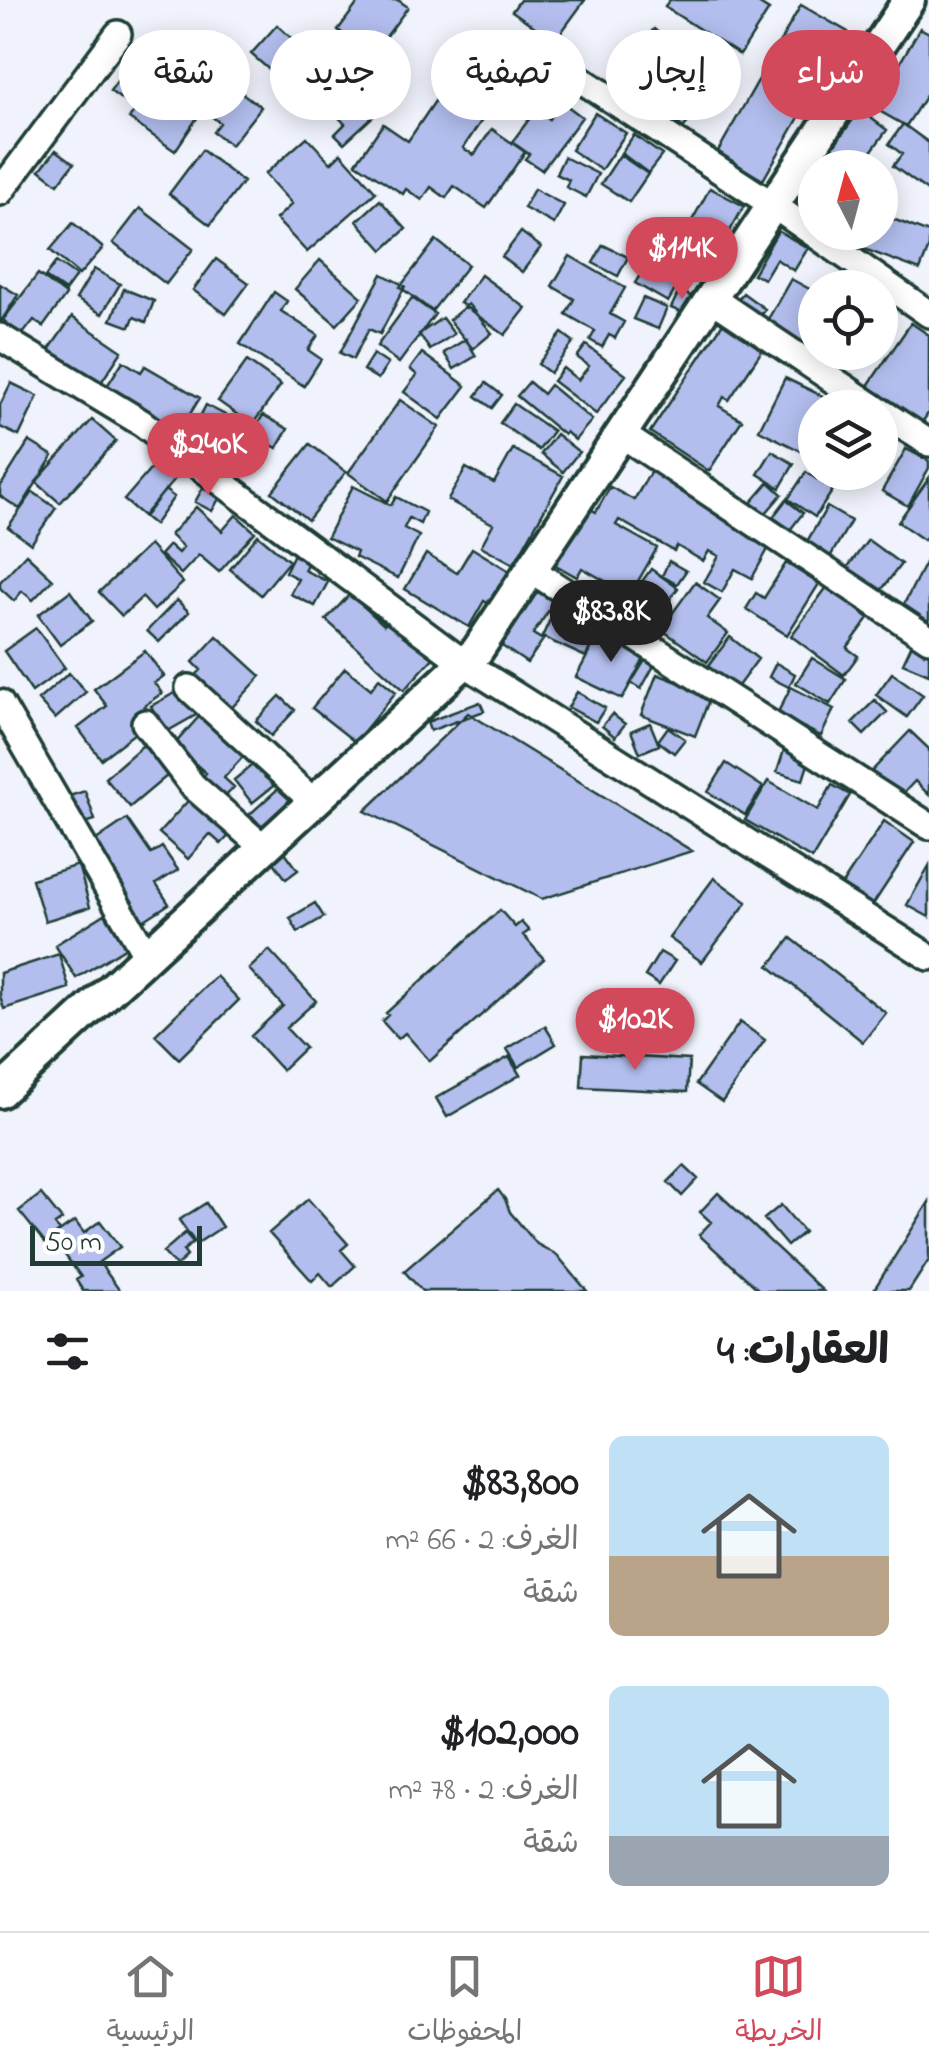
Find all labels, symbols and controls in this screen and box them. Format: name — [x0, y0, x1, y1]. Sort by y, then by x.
chip: شقة — [119, 30, 250, 120]
chip: جديد — [270, 30, 411, 120]
chip: تصفية — [431, 30, 586, 120]
chip: إيجار — [606, 30, 741, 120]
chip: شراء — [761, 30, 900, 120]
north arrow — [798, 150, 898, 250]
map controls — [798, 150, 898, 490]
pin: $114K — [612, 217, 752, 302]
text: $114K — [648, 226, 716, 273]
button: locate — [798, 270, 898, 370]
button: layers — [798, 390, 898, 490]
pin: $240K — [138, 413, 278, 498]
text: $240K — [169, 422, 247, 469]
pin: $83.8K — [530, 580, 692, 665]
text: $83.8K — [572, 589, 650, 636]
pin: $102K — [565, 988, 705, 1073]
text: $102K — [598, 997, 672, 1044]
scale bar — [30, 1221, 202, 1266]
text: 50 m — [45, 1223, 102, 1264]
text: العقارات: 4 — [717, 1322, 889, 1383]
icon: filters — [40, 1324, 95, 1379]
text: $83,800 — [461, 1453, 579, 1514]
icon: home — [689, 1476, 809, 1596]
text: الغرف: 2 · 66 m² — [385, 1518, 579, 1565]
text: شقة — [523, 1571, 579, 1618]
text: $102,000 — [440, 1703, 579, 1764]
icon: home — [689, 1726, 809, 1846]
text: الغرف: 2 · 78 m² — [388, 1768, 579, 1815]
text: شقة — [523, 1821, 579, 1868]
tab: الرئيسية — [106, 1949, 194, 2055]
tab: المحفوظات — [407, 1949, 522, 2055]
tab: الخريطة — [735, 1949, 823, 2055]

